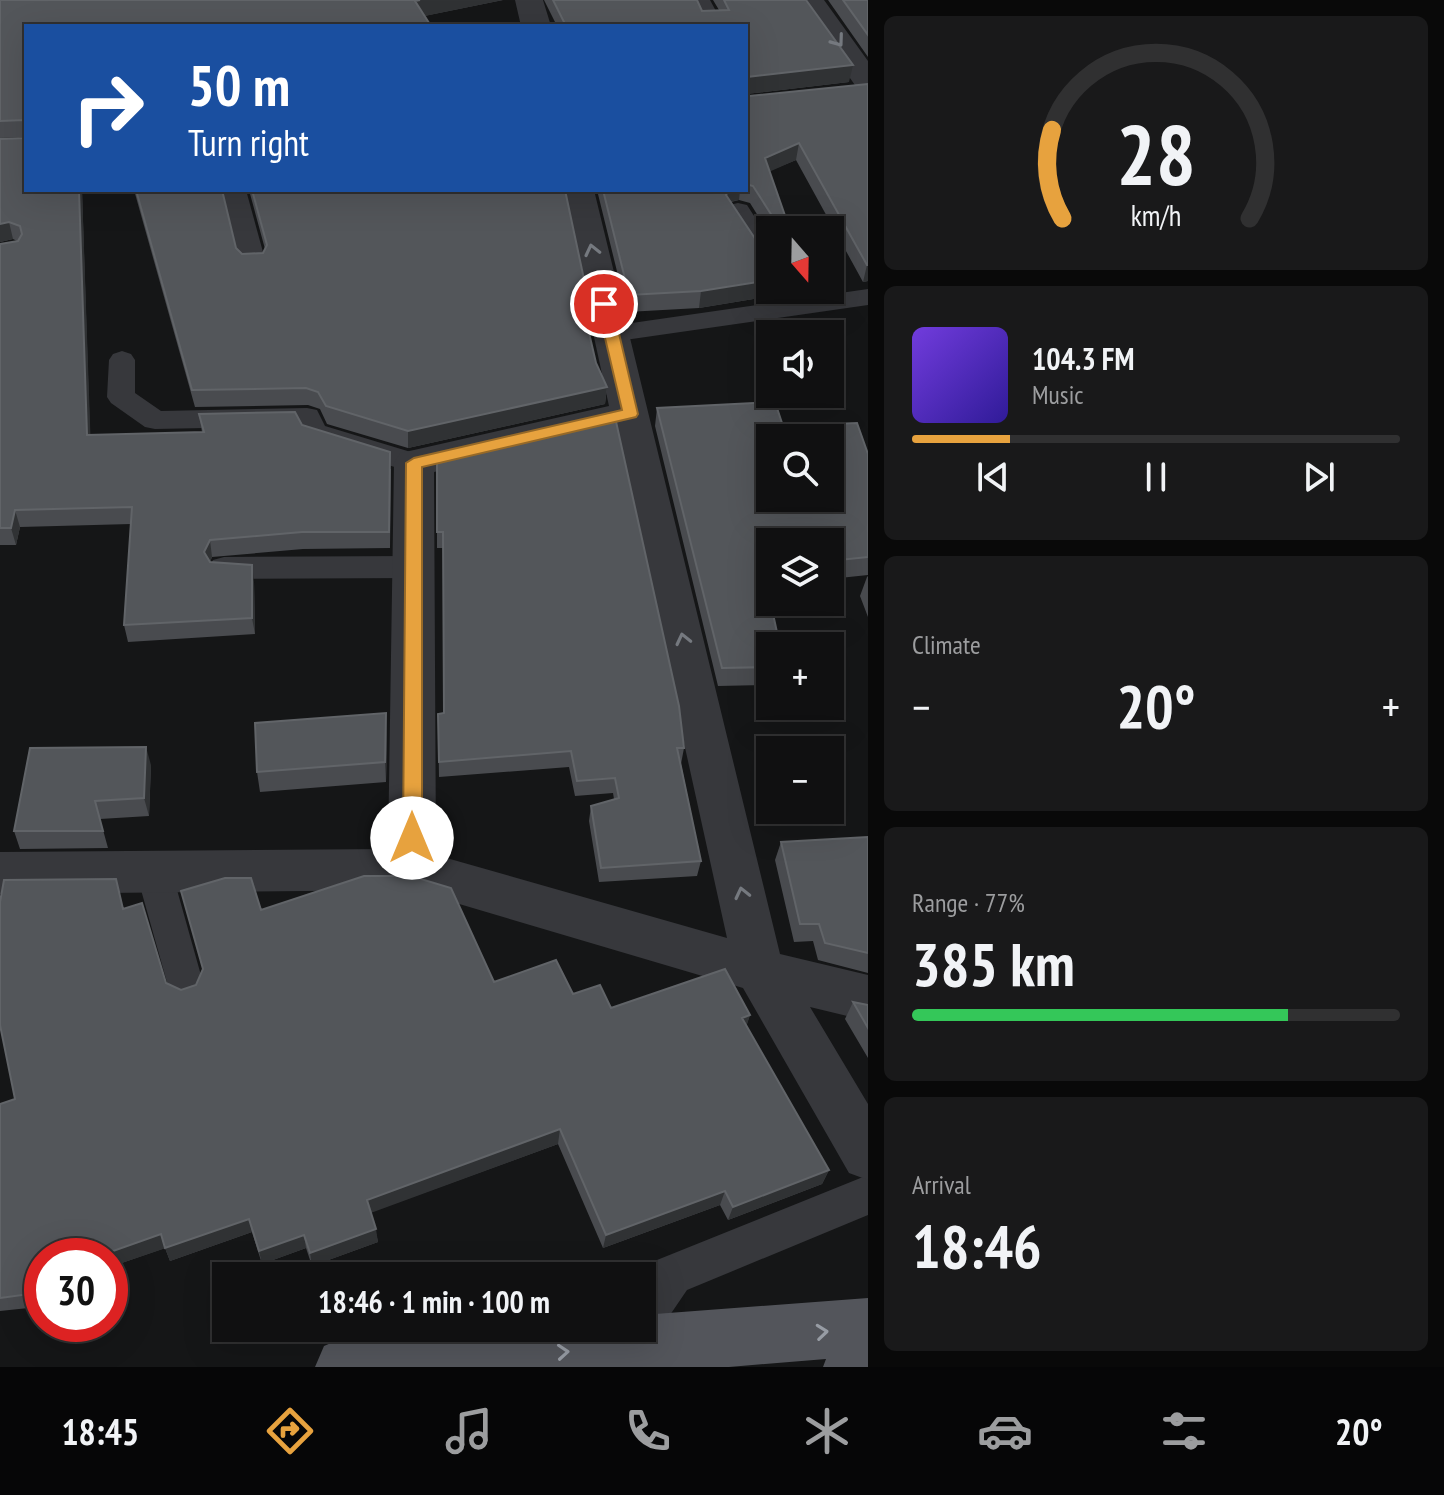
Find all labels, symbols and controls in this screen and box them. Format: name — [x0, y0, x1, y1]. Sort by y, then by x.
one-way arrow — [829, 32, 843, 47]
text: 50 m — [188, 49, 290, 121]
icon: right — [56, 56, 160, 160]
text: 28 — [1116, 100, 1196, 208]
text: Turn right — [188, 119, 309, 166]
text: km/h — [1131, 197, 1181, 234]
north arrow — [756, 216, 844, 304]
map controls — [756, 216, 844, 824]
one-way arrow — [584, 244, 601, 257]
pin — [570, 270, 638, 338]
icon: arrive — [582, 282, 626, 326]
button: sound — [756, 320, 844, 408]
text: 104.3 FM — [1032, 339, 1134, 378]
text: Music — [1032, 378, 1084, 411]
button: search — [756, 424, 844, 512]
icon: previous — [971, 455, 1015, 499]
icon: pause — [1134, 455, 1178, 499]
icon: next — [1297, 455, 1341, 499]
button: layers — [756, 528, 844, 616]
text: Climate — [912, 628, 981, 661]
button: + — [756, 632, 844, 720]
one-way arrow — [675, 633, 692, 647]
text: 20° — [1116, 667, 1196, 745]
text: − — [912, 678, 930, 735]
text: + — [1382, 678, 1400, 735]
button: − — [756, 736, 844, 824]
position arrow — [370, 796, 454, 880]
one-way arrow — [734, 886, 751, 900]
text: Range · 77% — [912, 886, 1025, 919]
text: 385 km — [912, 925, 1075, 1003]
text: Arrival — [912, 1168, 971, 1201]
text: 18:46 — [912, 1207, 1042, 1285]
speed limit sign: 30 — [24, 1238, 128, 1342]
text: 18:46 · 1 min · 100 m — [318, 1282, 550, 1321]
one-way arrow — [816, 1323, 829, 1340]
one-way arrow — [557, 1344, 570, 1361]
icon: directions — [262, 1403, 318, 1459]
icon: music — [441, 1403, 497, 1459]
icon: phone — [620, 1403, 676, 1459]
icon: climate — [799, 1403, 855, 1459]
icon: car — [977, 1403, 1033, 1459]
icon: filters — [1156, 1403, 1212, 1459]
text: 18:45 — [61, 1408, 139, 1455]
text: 20° — [1335, 1408, 1383, 1455]

